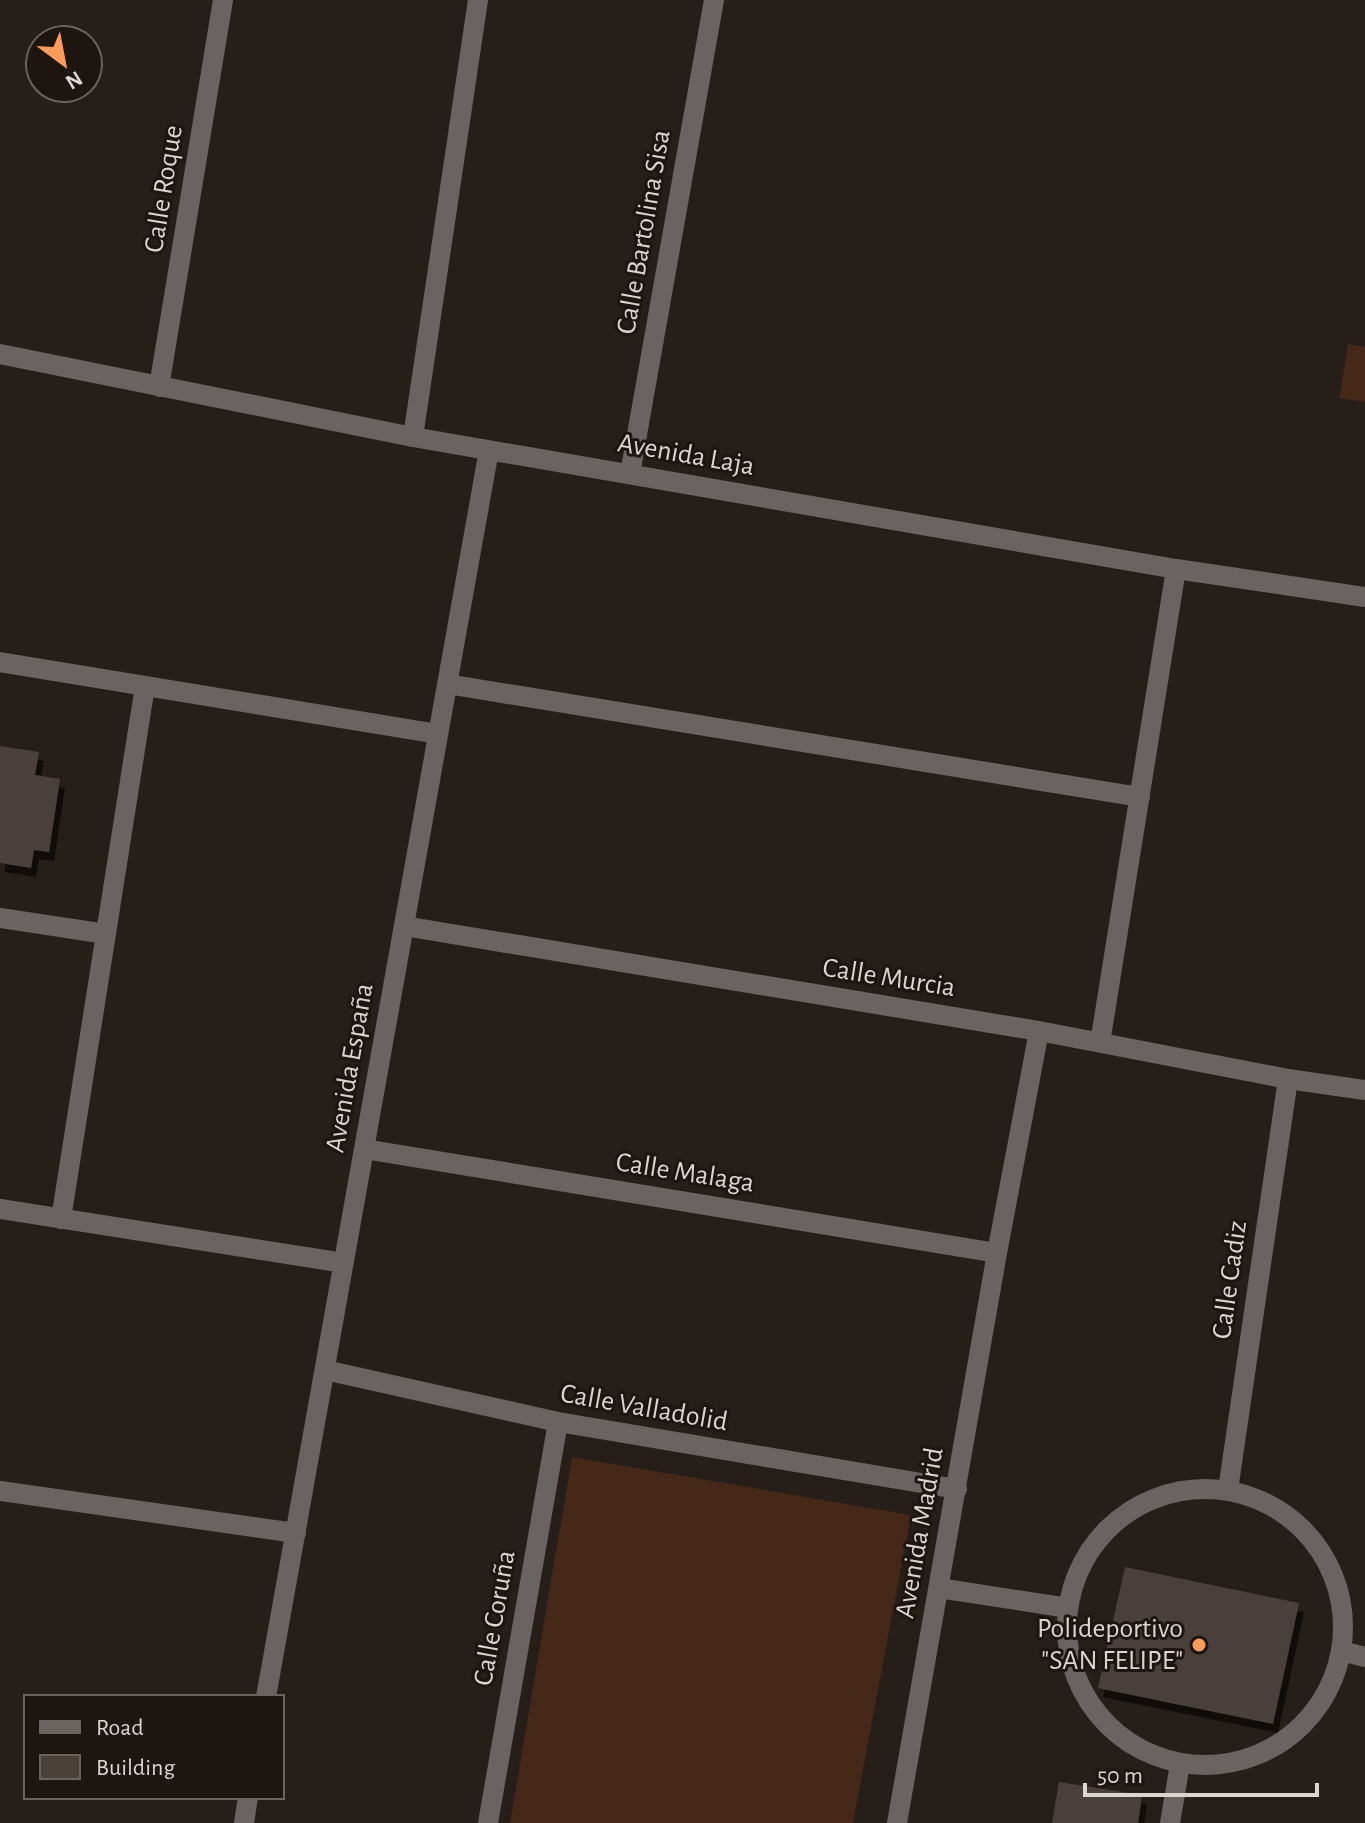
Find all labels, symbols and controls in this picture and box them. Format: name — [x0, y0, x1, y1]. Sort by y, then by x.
north arrow — [24, 24, 104, 104]
text: N — [62, 67, 86, 93]
street label: Calle Roque — [140, 123, 188, 255]
street label: Calle Bartolina Sisa — [612, 128, 676, 336]
street label: Avenida Laja — [615, 429, 757, 481]
street label: Calle Murcia — [821, 954, 957, 1002]
street label: Avenida España — [321, 981, 379, 1155]
street label: Calle Malaga — [614, 1148, 756, 1198]
street label: Calle Cadiz — [1208, 1219, 1252, 1341]
street label: Calle Valladolid — [558, 1380, 730, 1436]
street label: Avenida Madrid — [891, 1445, 949, 1621]
street label: Calle Coruña — [469, 1548, 521, 1688]
place label: Polideportivo "SAN FELIPE" — [1037, 1615, 1183, 1675]
marker: Polideportivo "SAN FELIPE" — [1190, 1636, 1208, 1654]
legend — [24, 1695, 284, 1799]
text: Road — [96, 1716, 144, 1740]
scale bar — [1085, 1747, 1317, 1797]
text: Building — [96, 1756, 175, 1780]
text: 50 m — [1097, 1764, 1143, 1788]

